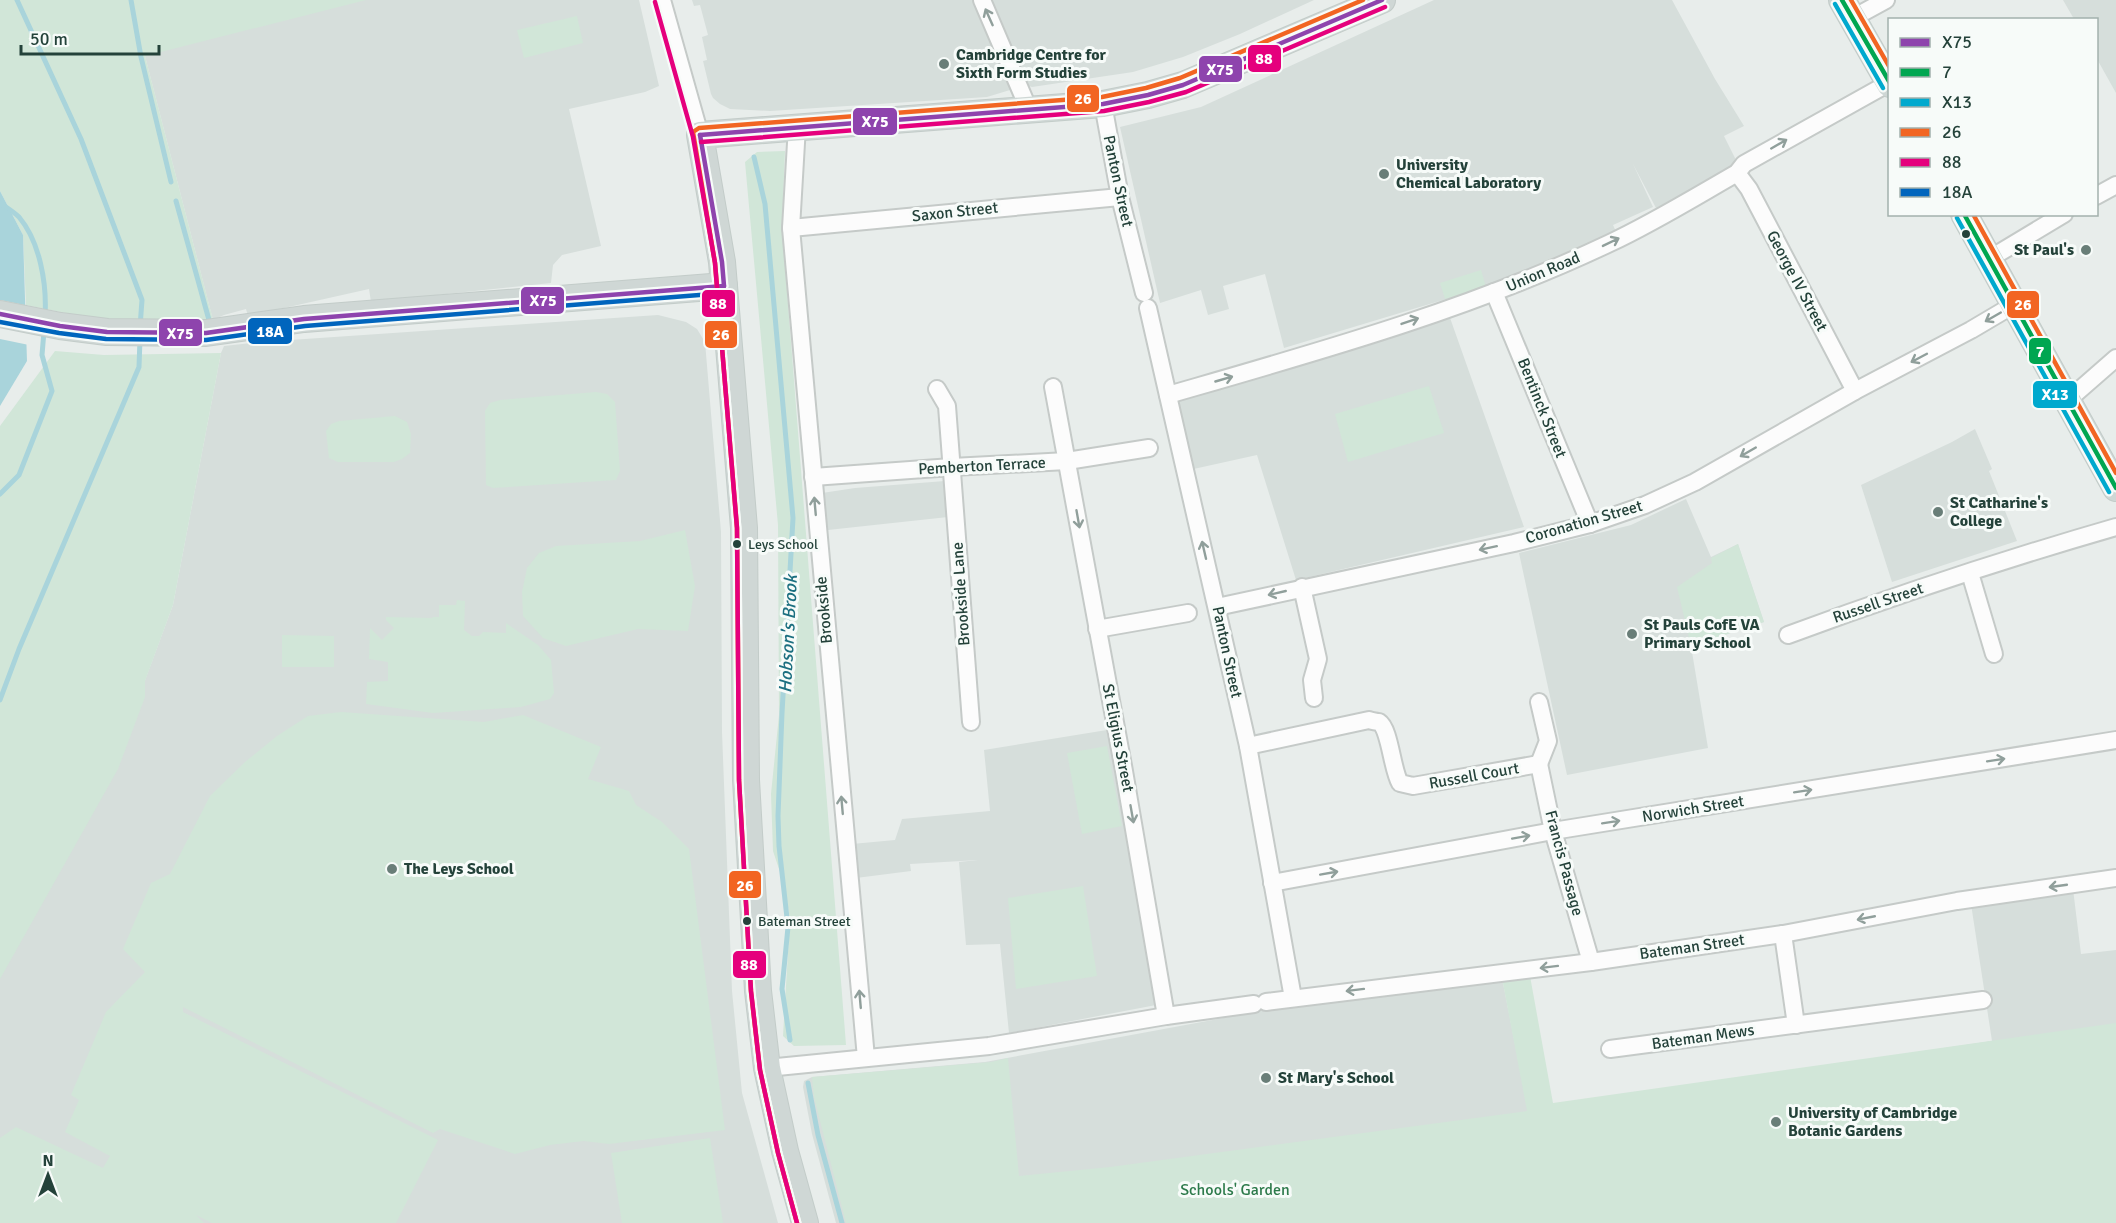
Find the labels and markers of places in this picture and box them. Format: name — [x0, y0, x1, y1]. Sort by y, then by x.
place label: Cambridge Centre for Sixth Form Studies — [956, 45, 1107, 83]
marker: Cambridge Centre for Sixth Form Studies — [937, 57, 951, 71]
place label: University Chemical Laboratory — [1396, 155, 1541, 193]
marker: University Chemical Laboratory — [1377, 167, 1391, 181]
unlabelled marker — [1960, 228, 1972, 240]
place label: St Paul's — [2014, 240, 2074, 260]
marker: St Paul's — [2079, 243, 2093, 257]
place label: St Catharine's College — [1950, 493, 2048, 531]
marker: St Catharine's College — [1931, 505, 1945, 519]
place label: Leys School — [748, 536, 818, 553]
marker: Leys School — [731, 538, 743, 550]
place label: St Pauls CofE VA Primary School — [1644, 615, 1761, 653]
marker: St Pauls CofE VA Primary School — [1625, 627, 1639, 641]
place label: The Leys School — [404, 859, 514, 879]
marker: The Leys School — [385, 862, 399, 876]
place label: Bateman Street — [758, 913, 851, 930]
marker: Bateman Street — [741, 915, 753, 927]
place label: St Mary's School — [1278, 1068, 1394, 1088]
marker: St Mary's School — [1259, 1071, 1273, 1085]
place label: University of Cambridge Botanic Gardens — [1788, 1103, 1957, 1141]
marker: University of Cambridge Botanic Gardens — [1769, 1115, 1783, 1129]

